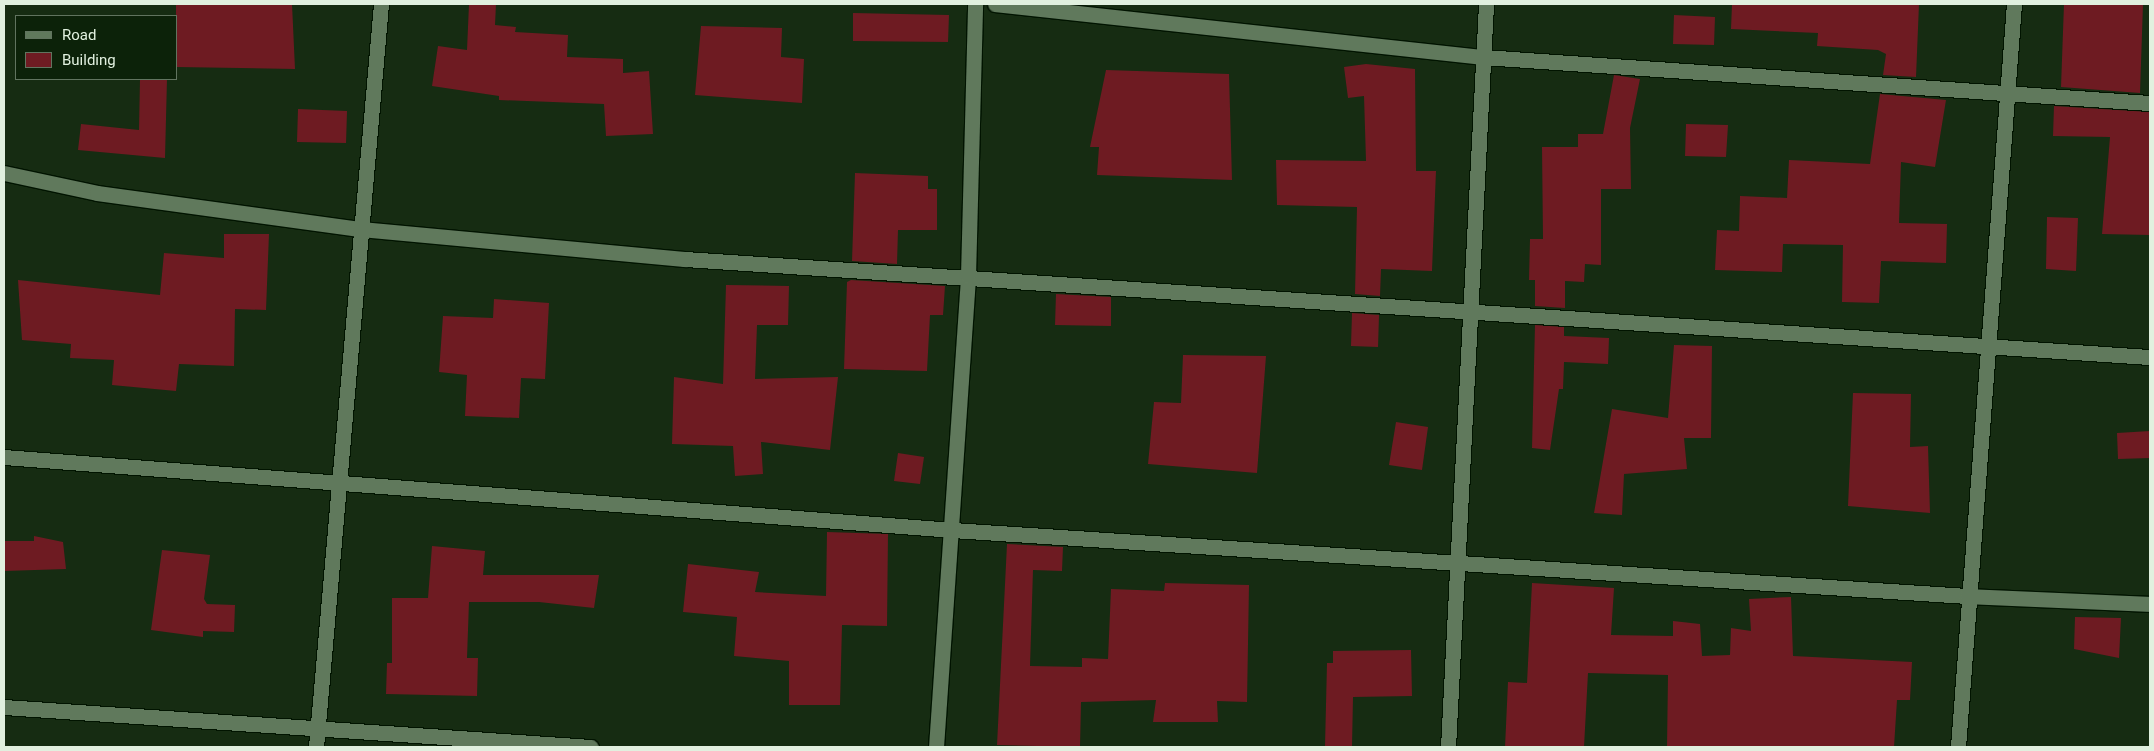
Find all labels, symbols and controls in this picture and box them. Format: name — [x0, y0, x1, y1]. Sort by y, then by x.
legend — [15, 15, 178, 80]
text: Road — [62, 26, 96, 44]
text: Building — [62, 51, 116, 69]

